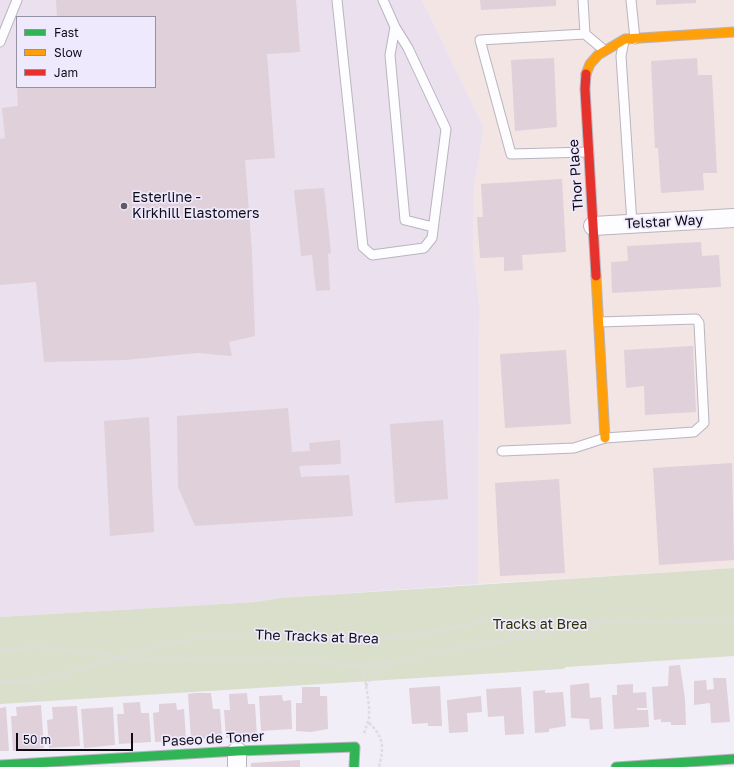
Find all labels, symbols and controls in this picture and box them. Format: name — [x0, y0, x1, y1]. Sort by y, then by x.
legend — [16, 16, 156, 88]
text: Fast — [54, 25, 79, 40]
text: Slow — [54, 45, 82, 60]
text: Jam — [54, 65, 78, 80]
street label: Thor Place — [565, 139, 587, 211]
place label: Esterline - Kirkhill Elastomers — [132, 190, 259, 222]
marker: Esterline - Kirkhill Elastomers — [119, 201, 129, 211]
street label: Telstar Way — [624, 212, 704, 232]
park label: Tracks at Brea — [493, 617, 587, 633]
street label: The Tracks at Brea — [255, 626, 379, 648]
scale bar — [18, 725, 135, 751]
street label: Paseo de Toner — [161, 728, 265, 750]
text: 50 m — [23, 732, 51, 747]

